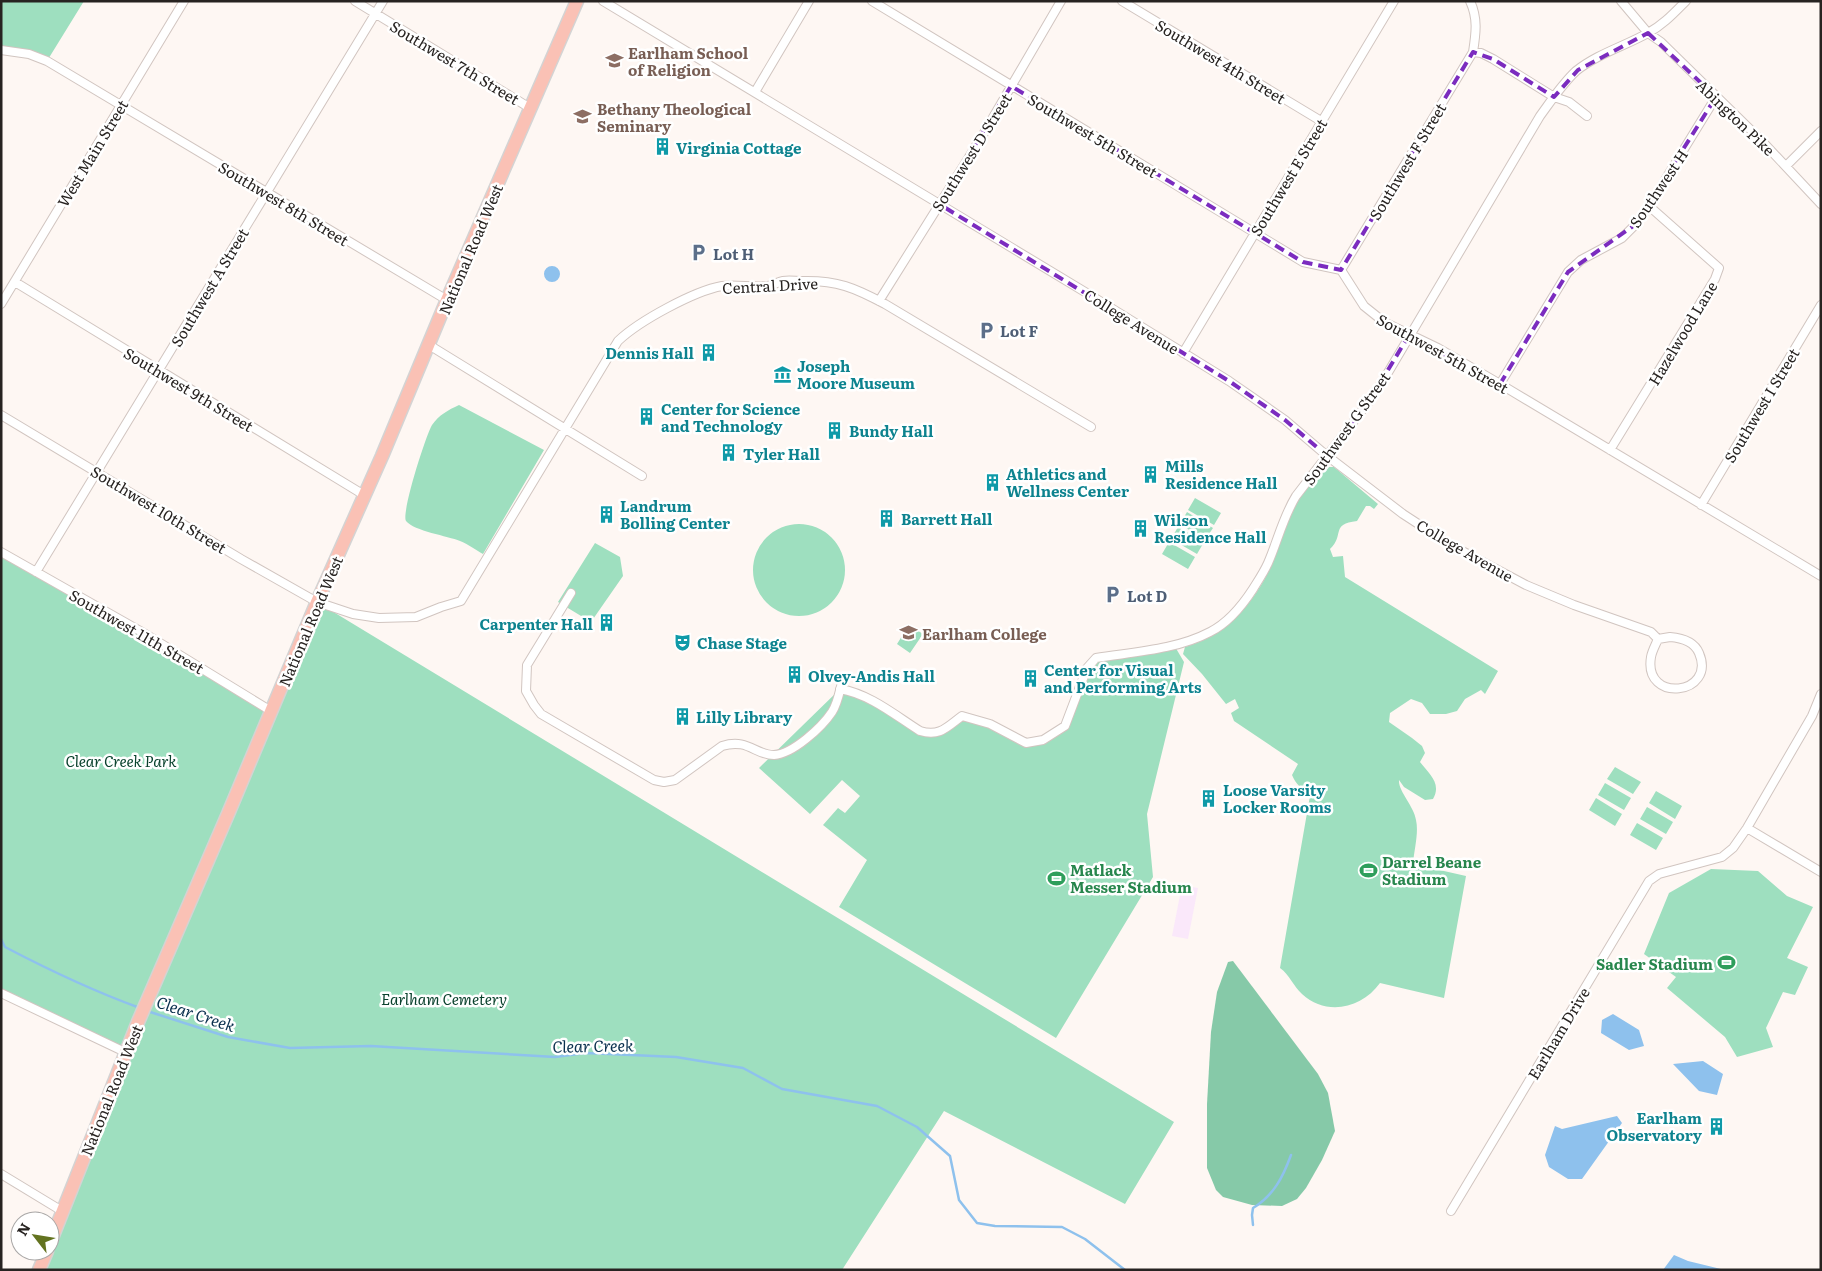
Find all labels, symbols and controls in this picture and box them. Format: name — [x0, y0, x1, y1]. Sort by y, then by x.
street label: Southwest 4th Street — [1152, 13, 1290, 109]
street label: Southwest 7th Street — [386, 14, 524, 110]
place label: Earlham School of Religion — [628, 41, 749, 81]
school or university icon: Earlham School of Religion — [604, 51, 624, 71]
street label: Abington Pike — [1692, 73, 1781, 161]
street label: Southwest 5th Street — [1024, 87, 1162, 183]
street label: Southwest D Street — [925, 88, 1017, 216]
street label: West Main Street — [51, 95, 133, 211]
place label: Bethany Theological Seminary — [597, 97, 752, 137]
street label: Southwest F Street — [1363, 98, 1451, 224]
school or university icon: Bethany Theological Seminary — [573, 107, 593, 127]
street label: Southwest E Street — [1244, 114, 1332, 240]
place label: Virginia Cottage — [676, 136, 802, 159]
building icon: Virginia Cottage — [652, 137, 672, 157]
street label: Southwest H — [1623, 144, 1693, 232]
street label: Southwest 8th Street — [215, 155, 353, 251]
street label: National Road West — [432, 180, 508, 318]
street label: Southwest A Street — [164, 223, 254, 351]
place label: Lot H — [713, 242, 754, 265]
parking icon: Lot H — [689, 243, 709, 263]
street label: Central Drive — [721, 271, 819, 299]
street label: Hazelwood Lane — [1642, 276, 1722, 389]
street label: College Avenue — [1080, 283, 1184, 360]
street label: Southwest 5th Street — [1373, 307, 1513, 399]
place label: Lot F — [1000, 319, 1038, 342]
parking icon: Lot F — [976, 320, 996, 340]
street label: Southwest 9th Street — [120, 341, 258, 437]
place label: Dennis Hall — [605, 341, 695, 364]
building icon: Dennis Hall — [698, 342, 718, 362]
street label: Southwest I Street — [1718, 343, 1804, 467]
place label: Joseph Moore Museum — [797, 354, 915, 394]
museum icon: Joseph Moore Museum — [773, 364, 793, 384]
street label: Southwest G Street — [1297, 367, 1395, 489]
place label: Center for Science and Technology — [661, 397, 801, 437]
building icon: Center for Science and Technology — [637, 407, 657, 427]
place label: Bundy Hall — [849, 419, 934, 442]
building icon: Bundy Hall — [825, 420, 845, 440]
place label: Tyler Hall — [743, 442, 821, 465]
building icon: Tyler Hall — [719, 443, 739, 463]
place label: Mills Residence Hall — [1165, 454, 1278, 494]
street label: Southwest 10th Street — [87, 459, 231, 559]
place label: Athletics and Wellness Center — [1006, 462, 1129, 502]
building icon: Mills Residence Hall — [1141, 464, 1161, 484]
building icon: Athletics and Wellness Center — [982, 472, 1002, 492]
place label: Landrum Bolling Center — [620, 494, 730, 534]
building icon: Landrum Bolling Center — [596, 504, 616, 524]
place label: Barrett Hall — [901, 507, 993, 530]
building icon: Barrett Hall — [877, 508, 897, 528]
place label: Wilson Residence Hall — [1154, 508, 1267, 548]
street label: College Avenue — [1412, 513, 1518, 587]
building icon: Wilson Residence Hall — [1130, 518, 1150, 538]
street label: National Road West — [272, 552, 348, 690]
street label: Southwest 11th Street — [65, 583, 209, 679]
place label: Lot D — [1127, 584, 1167, 607]
parking icon: Lot D — [1103, 585, 1123, 605]
place label: Carpenter Hall — [480, 612, 594, 635]
building icon: Carpenter Hall — [597, 613, 617, 633]
place label: Earlham College — [922, 622, 1047, 645]
school or university icon: Earlham College — [898, 623, 918, 643]
place label: Chase Stage — [697, 631, 787, 654]
theatre icon: Chase Stage — [673, 632, 693, 652]
place label: Center for Visual and Performing Arts — [1044, 658, 1202, 698]
place label: Olvey-Andis Hall — [808, 664, 935, 687]
building icon: Olvey-Andis Hall — [784, 665, 804, 685]
building icon: Center for Visual and Performing Arts — [1020, 668, 1040, 688]
place label: Lilly Library — [696, 705, 793, 728]
building icon: Lilly Library — [672, 706, 692, 726]
park label: Clear Creek Park — [66, 749, 177, 772]
place label: Loose Varsity Locker Rooms — [1223, 778, 1332, 818]
building icon: Loose Varsity Locker Rooms — [1199, 788, 1219, 808]
place label: Darrel Beane Stadium — [1382, 850, 1482, 890]
place label: Matlack Messer Stadium — [1070, 858, 1192, 898]
sports icon: Darrel Beane Stadium — [1358, 860, 1378, 880]
sports icon: Matlack Messer Stadium — [1046, 868, 1066, 888]
place label: Sadler Stadium — [1596, 952, 1713, 975]
sports icon: Sadler Stadium — [1717, 953, 1737, 973]
street label: Earlham Drive — [1521, 982, 1595, 1084]
park label: Earlham Cemetery — [381, 987, 507, 1010]
water label: Clear Creek — [154, 989, 239, 1037]
street label: National Road West — [74, 1021, 148, 1159]
water label: Clear Creek — [552, 1032, 634, 1058]
place label: Earlham Observatory — [1606, 1106, 1703, 1146]
building icon: Earlham Observatory — [1706, 1116, 1726, 1136]
north arrow — [10, 1211, 60, 1261]
text: N — [11, 1218, 35, 1239]

